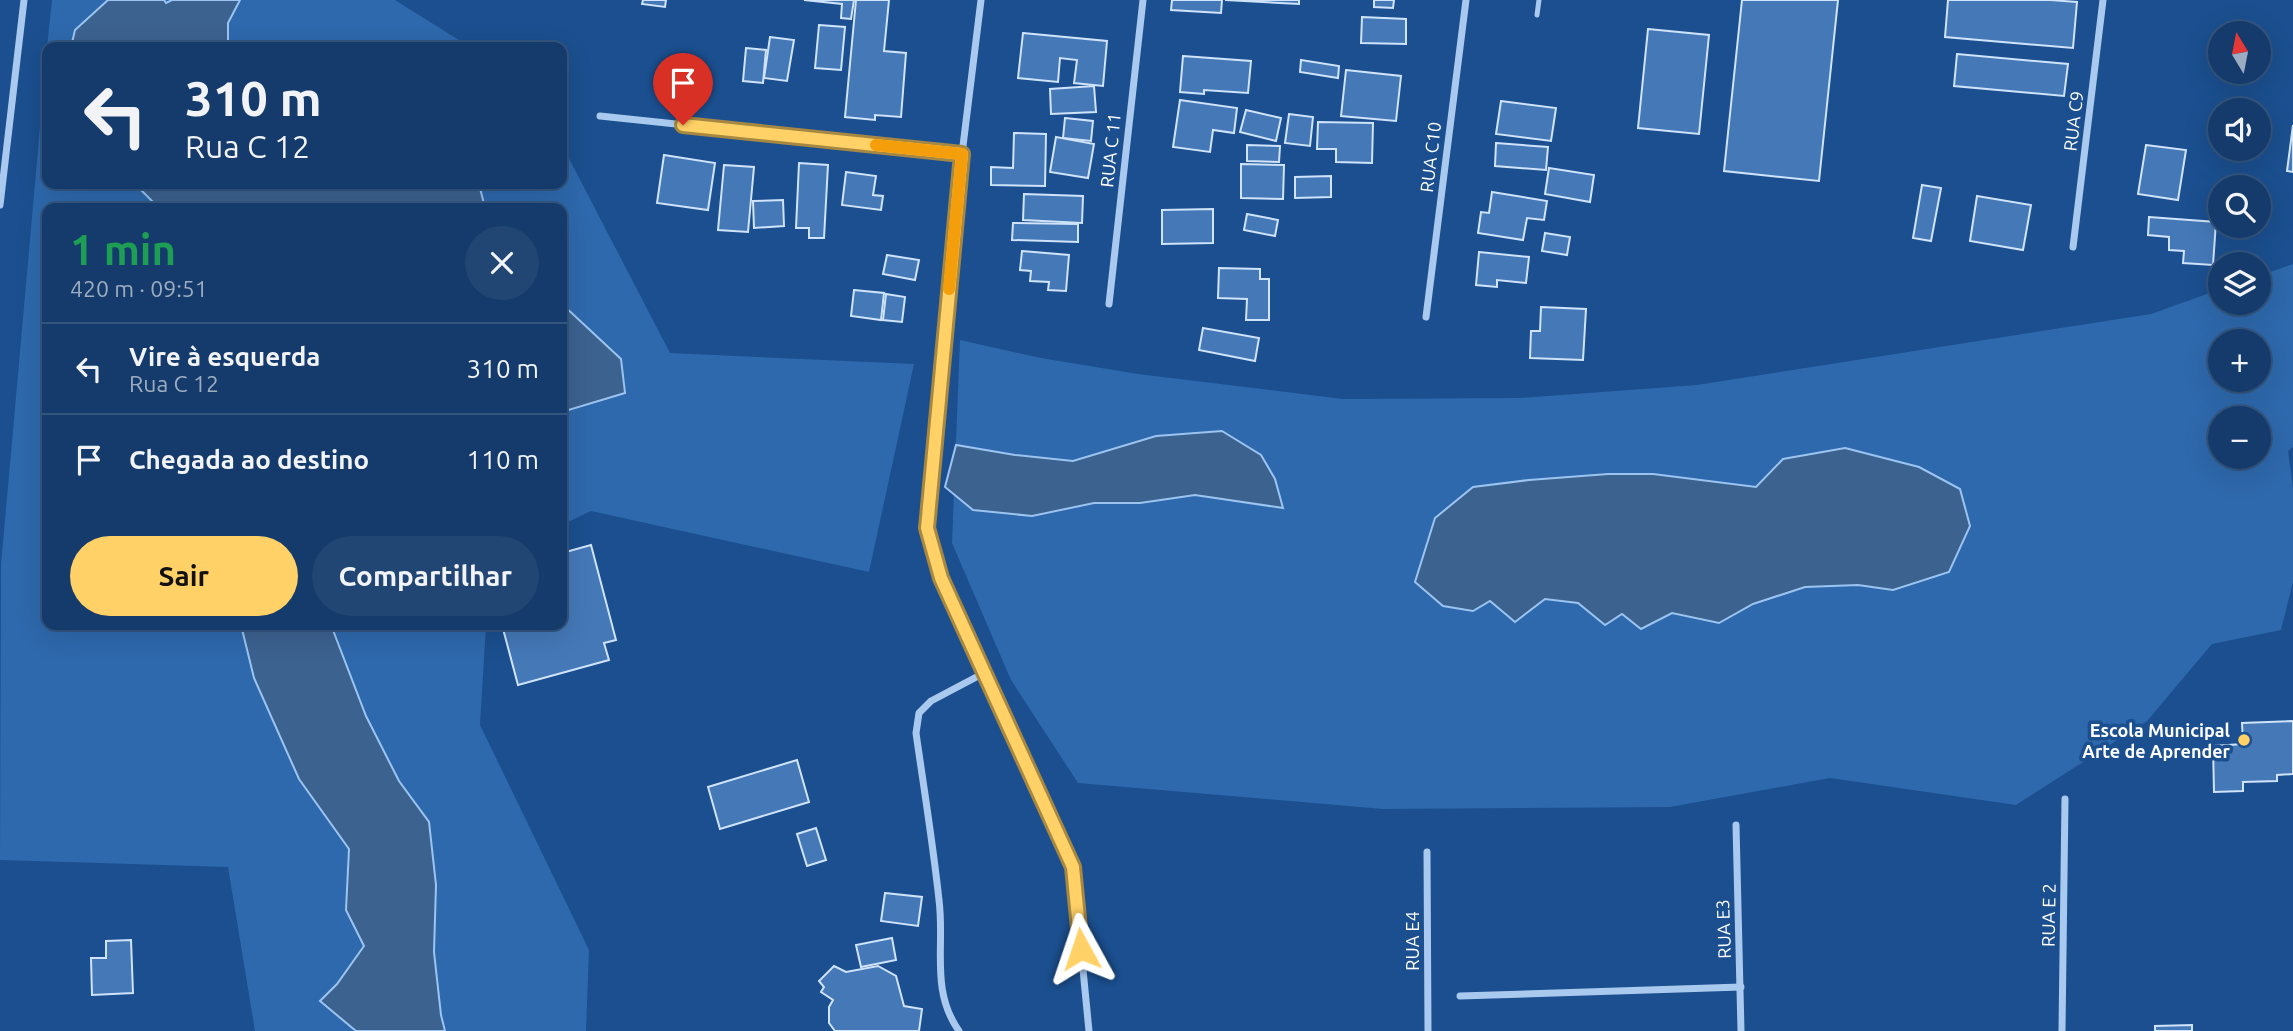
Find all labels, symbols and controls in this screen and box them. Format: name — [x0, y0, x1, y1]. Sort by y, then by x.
north arrow — [2208, 21, 2272, 84]
map controls — [2208, 21, 2271, 469]
pin — [653, 53, 713, 125]
icon: arrive — [664, 64, 702, 102]
icon: left — [70, 70, 161, 161]
text: 310 m — [185, 70, 322, 125]
street label: RUA C9 — [2059, 90, 2087, 152]
button: sound — [2208, 98, 2271, 161]
street label: RUA C 11 — [1096, 112, 1124, 188]
street label: RUA C10 — [1416, 121, 1444, 193]
text: Rua C 12 — [185, 128, 310, 164]
button: search — [2208, 175, 2271, 238]
text: 1 min — [70, 226, 176, 273]
button: close — [465, 226, 539, 300]
button: layers — [2208, 252, 2271, 315]
text: 420 m · 09:51 — [70, 276, 208, 301]
button: + — [2208, 329, 2271, 392]
text: Vire à esquerda — [129, 342, 320, 371]
icon: left — [70, 350, 108, 388]
text: 310 m — [467, 354, 539, 383]
text: Rua C 12 — [129, 371, 219, 396]
button: − — [2208, 406, 2271, 469]
icon: arrive — [70, 441, 108, 479]
text: Chegada ao destino — [129, 445, 369, 474]
text: 110 m — [467, 445, 539, 474]
button: Sair — [70, 536, 298, 616]
button: Compartilhar — [312, 536, 539, 616]
place label: Escola Municipal Arte de Aprender — [2082, 720, 2231, 761]
marker: Escola Municipal Arte de Aprender — [2236, 732, 2252, 748]
street label: RUA E 2 — [2037, 883, 2059, 947]
street label: RUA E3 — [1712, 899, 1734, 959]
street label: RUA E4 — [1402, 911, 1422, 971]
position arrow — [1044, 912, 1118, 986]

